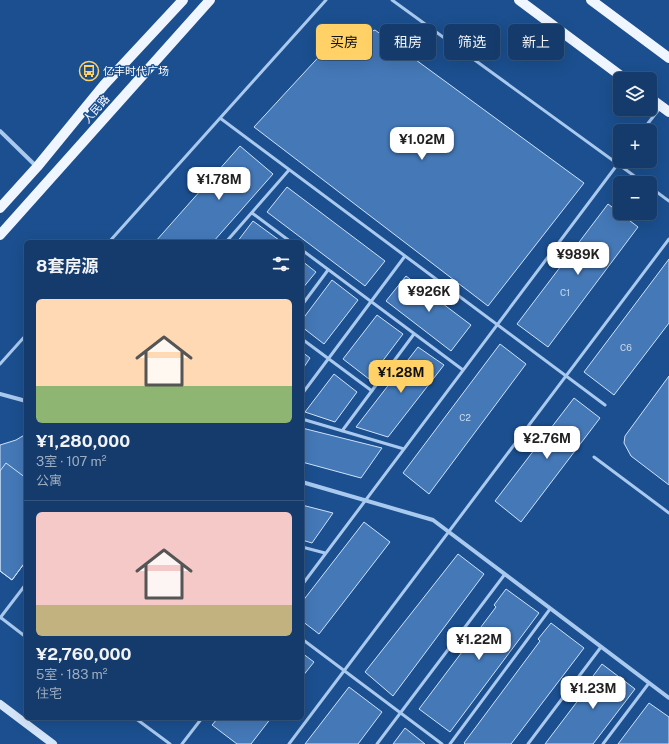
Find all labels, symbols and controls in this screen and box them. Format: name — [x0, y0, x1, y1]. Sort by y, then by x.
chip: 买房 — [316, 24, 372, 60]
chip: 租房 — [380, 24, 436, 60]
chip: 筛选 — [444, 24, 500, 60]
chip: 新上 — [508, 24, 564, 60]
bus stop icon: 亿丰时代广场 — [78, 60, 100, 82]
place label: 亿丰时代广场 — [103, 65, 169, 77]
map controls — [613, 72, 657, 220]
button: layers — [613, 72, 657, 116]
street label: 人民路 — [81, 93, 111, 125]
button: + — [613, 124, 657, 168]
pin: ¥1.02M — [389, 127, 455, 161]
text: ¥1.02M — [399, 132, 445, 147]
pin: ¥1.78M — [186, 167, 252, 201]
text: ¥1.78M — [196, 172, 242, 187]
button: − — [613, 176, 657, 220]
pin: ¥989K — [550, 242, 606, 276]
text: ¥989K — [556, 247, 600, 262]
icon: filters — [270, 253, 292, 275]
text: 8套房源 — [36, 256, 98, 276]
pin: ¥926K — [401, 279, 457, 313]
text: ¥926K — [407, 284, 451, 299]
house number: C1 — [560, 287, 570, 298]
icon: home — [128, 325, 200, 397]
house number: C6 — [620, 342, 632, 353]
pin: ¥1.28M — [368, 360, 434, 394]
text: ¥1.28M — [378, 365, 424, 380]
house number: C2 — [459, 412, 471, 423]
pin: ¥2.76M — [514, 426, 580, 460]
text: ¥1,280,000 — [36, 431, 130, 451]
text: ¥2.76M — [523, 431, 571, 446]
text: 3室 · 107 m² — [36, 454, 106, 469]
text: 公寓 — [36, 473, 62, 488]
icon: home — [128, 538, 200, 610]
pin: ¥1.22M — [446, 627, 512, 661]
text: ¥1.22M — [456, 632, 502, 647]
text: ¥2,760,000 — [36, 644, 131, 664]
text: 5室 · 183 m² — [36, 667, 108, 682]
pin: ¥1.23M — [560, 676, 626, 710]
text: ¥1.23M — [570, 681, 616, 696]
text: 住宅 — [36, 686, 62, 701]

